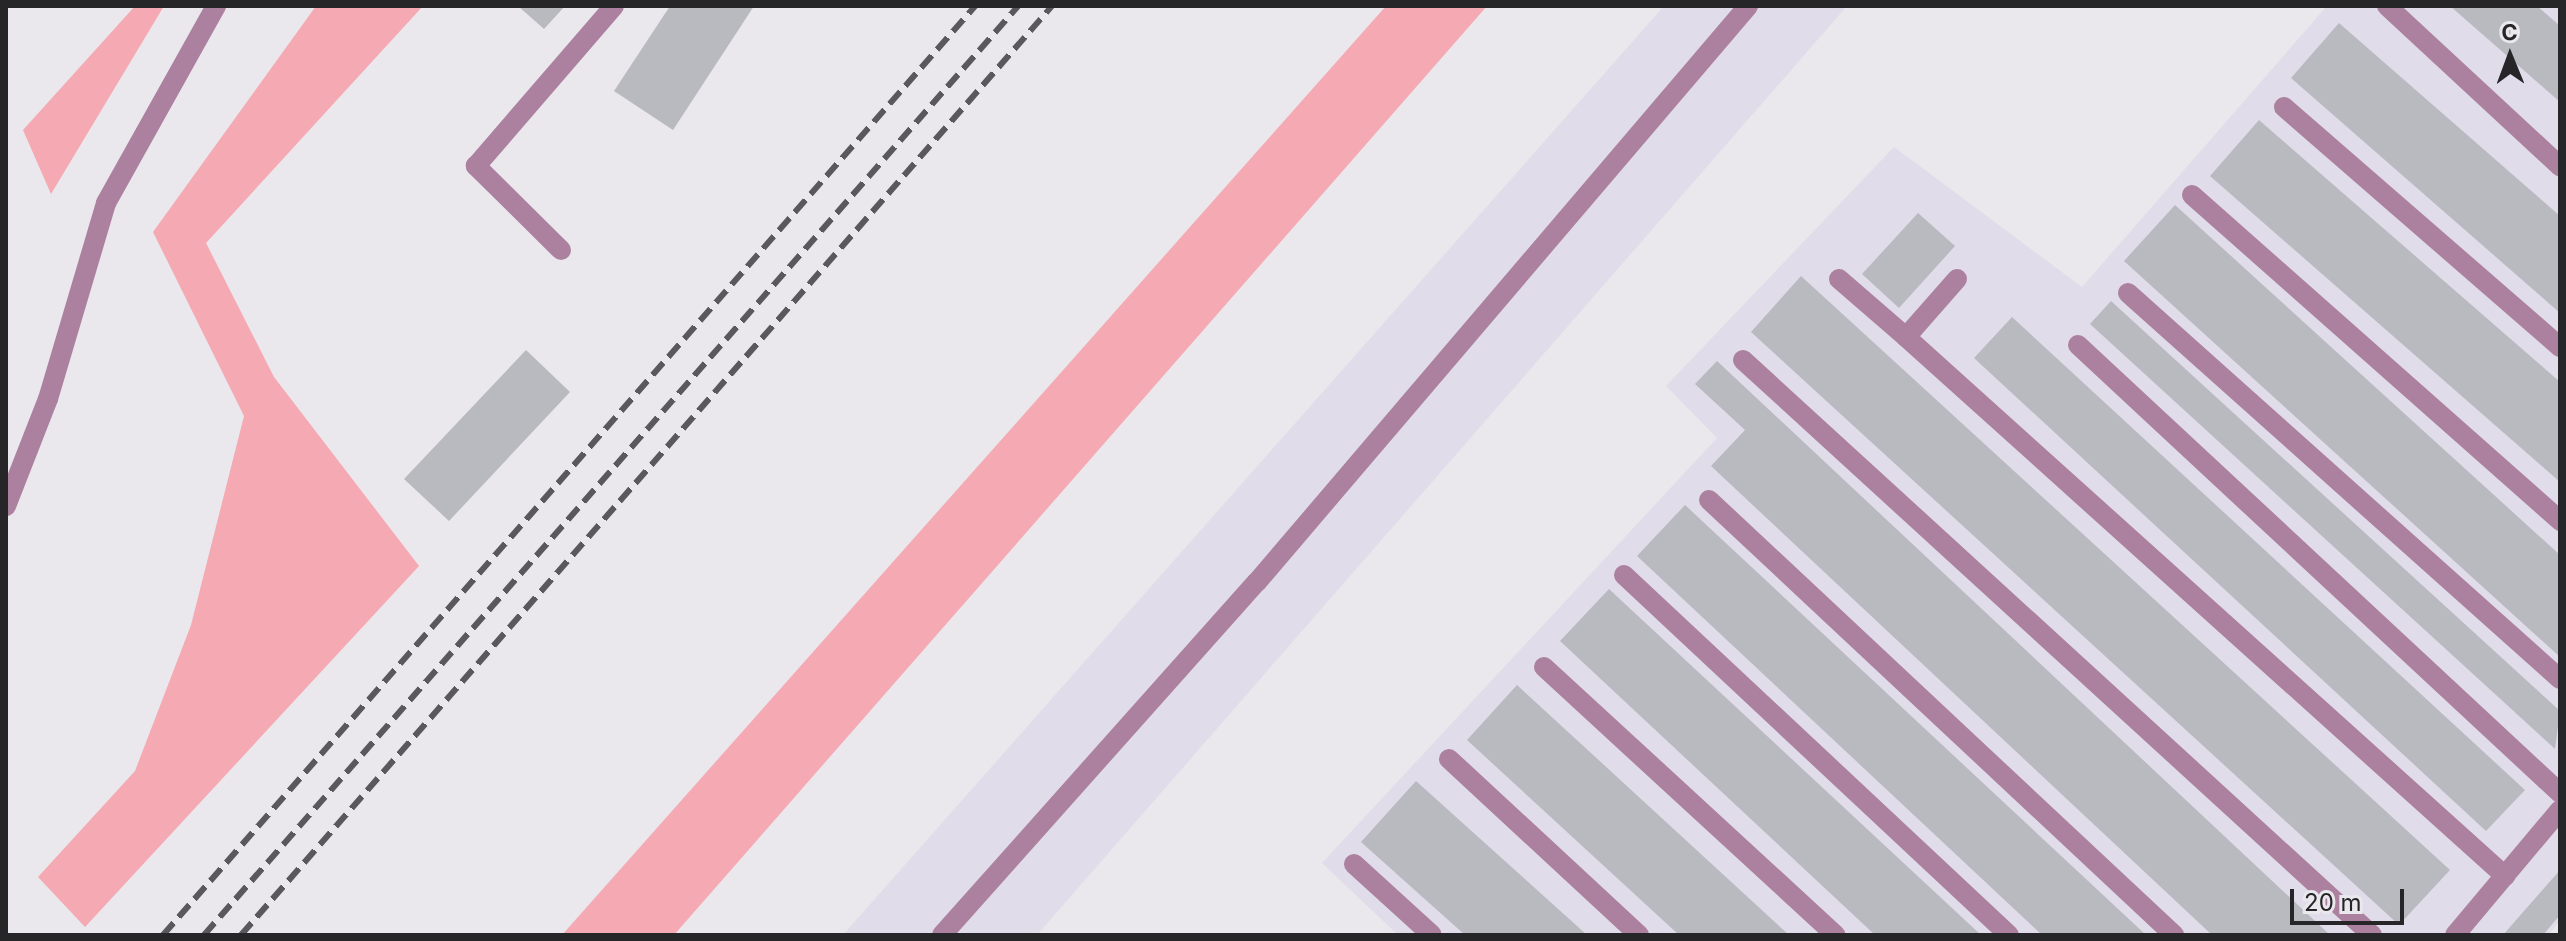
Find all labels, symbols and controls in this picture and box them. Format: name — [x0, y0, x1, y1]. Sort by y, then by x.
north arrow — [2470, 16, 2550, 96]
text: С — [2501, 19, 2518, 45]
scale bar — [2294, 873, 2408, 923]
text: 20 m — [2304, 888, 2362, 917]

